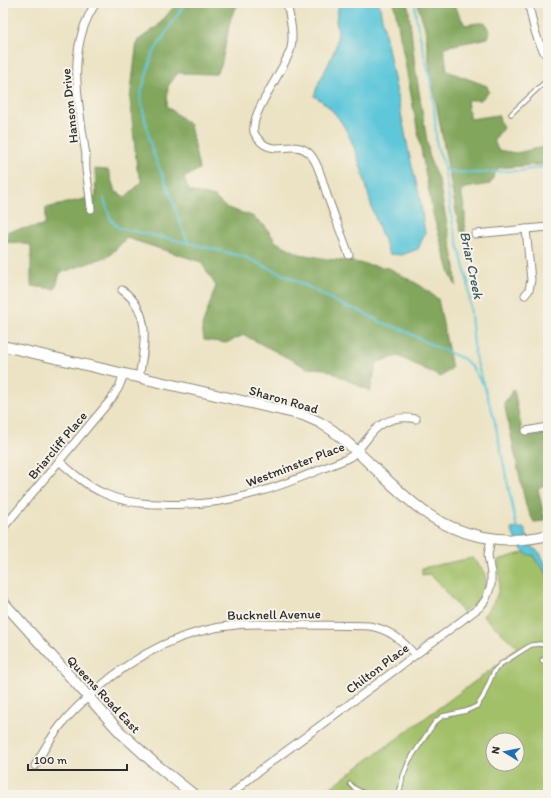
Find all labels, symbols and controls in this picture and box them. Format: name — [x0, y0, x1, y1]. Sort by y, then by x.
street label: Hanson Drive — [58, 68, 81, 144]
water label: Briar Creek — [456, 230, 487, 301]
street label: Sharon Road — [248, 382, 320, 417]
street label: Briarcliff Place — [25, 408, 90, 482]
street label: Westminster Place — [244, 439, 347, 490]
street label: Bucknell Avenue — [227, 606, 321, 623]
street label: Chilton Place — [343, 640, 411, 697]
street label: Queens Road East — [64, 652, 143, 736]
north arrow — [485, 732, 525, 772]
scale bar — [28, 746, 127, 772]
text: N — [489, 746, 503, 755]
text: 100 m — [34, 753, 67, 767]

